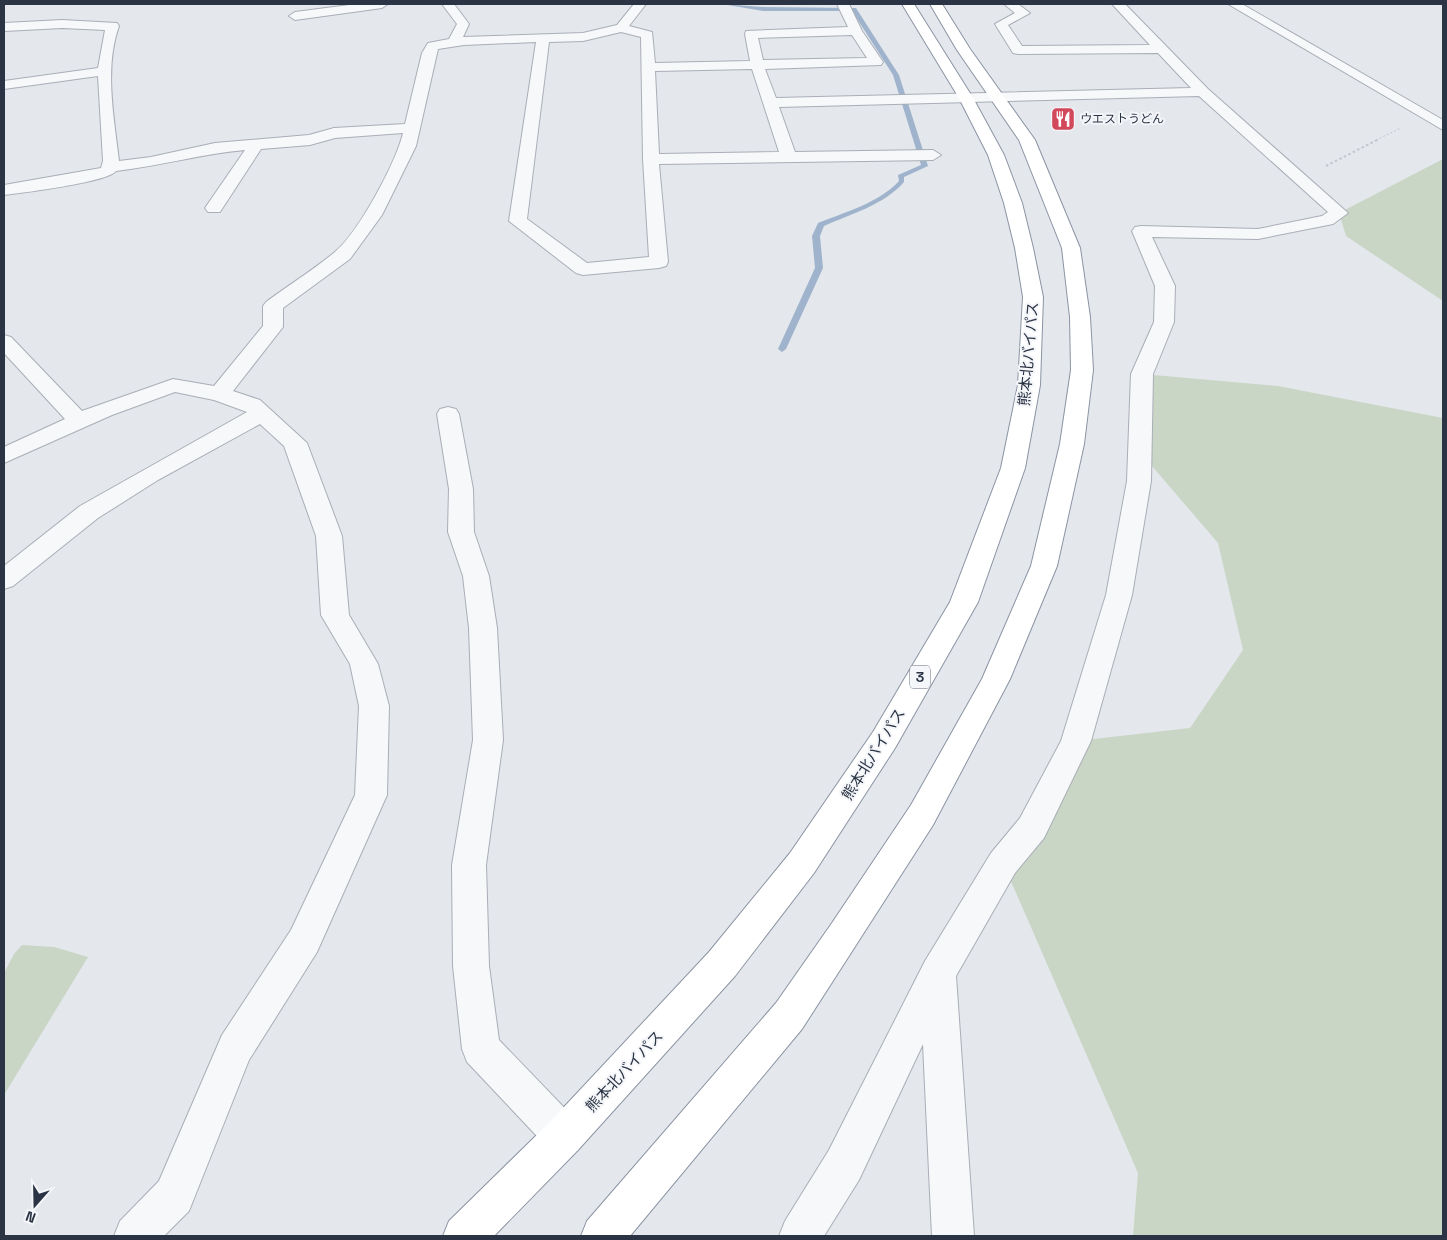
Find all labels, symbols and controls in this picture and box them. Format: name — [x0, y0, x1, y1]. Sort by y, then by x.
restaurant icon: ウエストうどん — [1050, 106, 1076, 132]
place label: ウエストうどん — [1080, 111, 1164, 127]
street label: 熊本北バイパス — [1014, 301, 1042, 407]
road number: 3 — [910, 666, 930, 689]
street label: 熊本北バイパス — [837, 705, 909, 803]
street label: 熊本北バイパス — [581, 1026, 667, 1116]
north arrow — [10, 1180, 60, 1230]
text: N — [23, 1207, 38, 1227]

